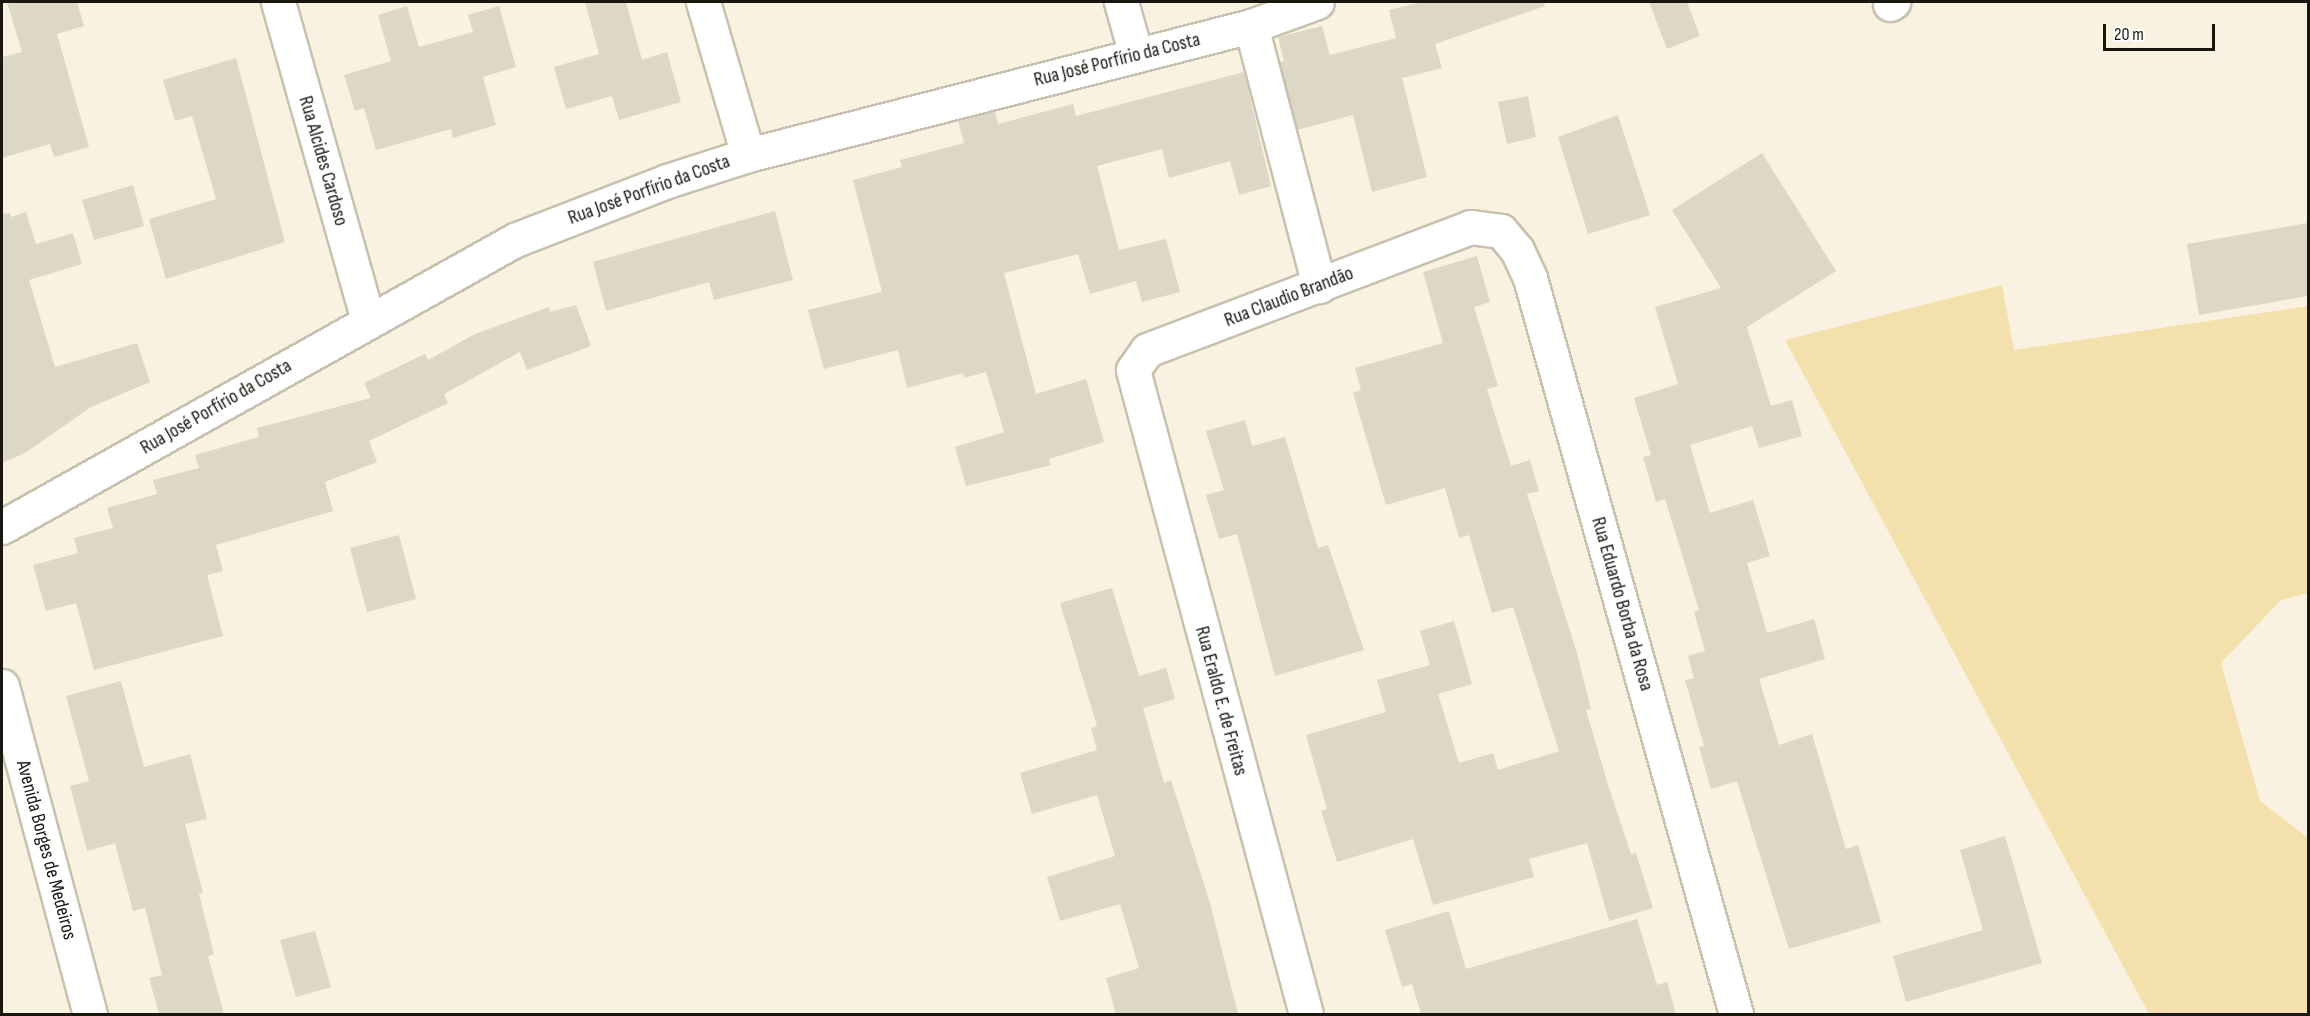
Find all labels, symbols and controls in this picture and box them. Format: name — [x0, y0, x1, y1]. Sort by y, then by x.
scale bar — [2106, 12, 2218, 50]
text: 20 m — [2114, 24, 2144, 45]
street label: Rua José Porfírio da Costa — [1031, 28, 1203, 92]
street label: Rua Alcides Cardoso — [293, 93, 353, 229]
street label: Rua José Porfírio da Costa — [565, 150, 733, 230]
street label: Rua Claudio Brandão — [1221, 261, 1357, 333]
street label: Rua José Porfírio da Costa — [136, 354, 296, 460]
street label: Rua Eduardo Borba da Rosa — [1586, 514, 1658, 694]
street label: Rua Eraldo E. de Freitas — [1190, 624, 1252, 778]
street label: Avenida Borges de Medeiros — [11, 758, 81, 942]

